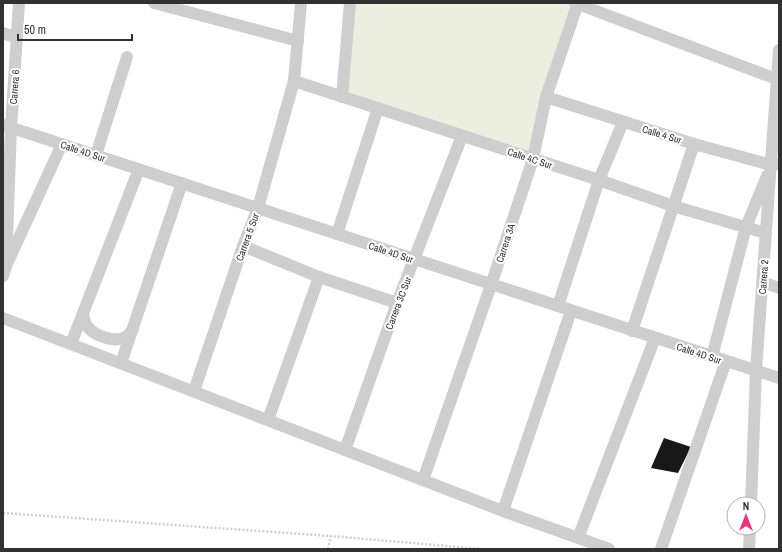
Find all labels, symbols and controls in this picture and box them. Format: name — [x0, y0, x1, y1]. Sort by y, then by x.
scale bar — [18, 16, 132, 42]
text: 50 m — [24, 22, 46, 38]
street label: Carrera 6 — [7, 69, 22, 105]
street label: Calle 4 Sur — [641, 122, 683, 147]
street label: Calle 4D Sur — [59, 138, 107, 165]
street label: Calle 4C Sur — [506, 145, 554, 172]
street label: Carrera 5 Sur — [233, 211, 262, 263]
street label: Carrera 3A — [493, 222, 518, 264]
street label: Calle 4D Sur — [367, 239, 415, 266]
street label: Carrera 2 — [756, 259, 771, 295]
street label: Carrera 3C Sur — [382, 275, 415, 331]
street label: Calle 4D Sur — [675, 340, 723, 367]
north arrow — [726, 496, 766, 536]
text: N — [743, 499, 749, 513]

